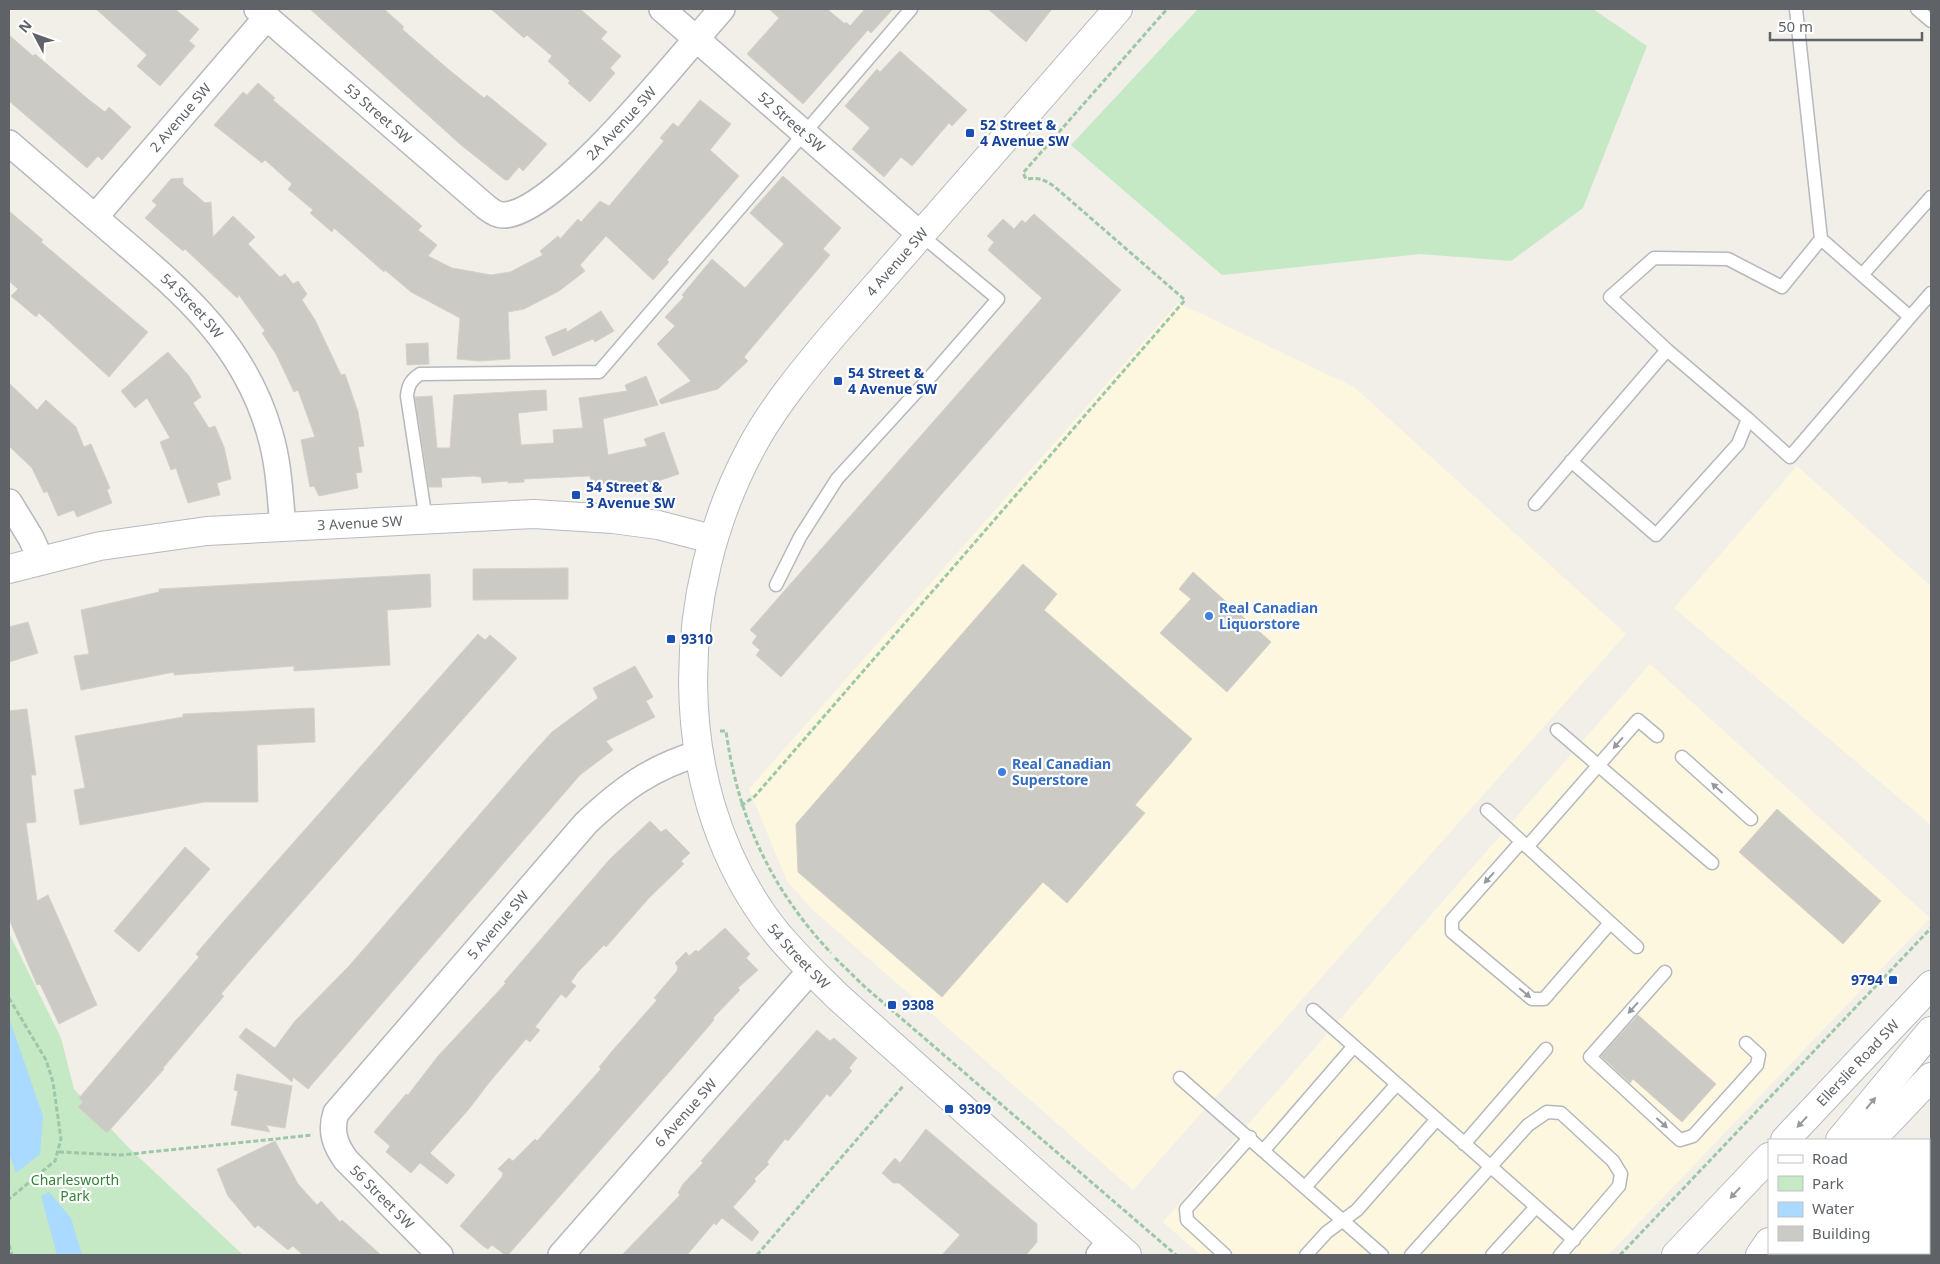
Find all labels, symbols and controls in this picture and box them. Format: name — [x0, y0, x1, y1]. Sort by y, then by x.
north arrow — [10, 10, 60, 60]
scale bar — [1770, 10, 1922, 42]
text: N — [14, 16, 36, 37]
text: 50 m — [1778, 16, 1813, 36]
street label: 2 Avenue SW — [145, 79, 215, 156]
street label: 53 Street SW — [341, 79, 416, 148]
street label: 2A Avenue SW — [582, 82, 660, 164]
street label: 52 Street SW — [754, 87, 830, 156]
place label: 52 Street & 4 Avenue SW — [980, 115, 1070, 150]
marker: 52 Street & 4 Avenue SW — [964, 127, 976, 139]
street label: 4 Avenue SW — [862, 223, 932, 300]
street label: 54 Street SW — [157, 269, 228, 342]
place label: 54 Street & 4 Avenue SW — [848, 363, 938, 398]
marker: 54 Street & 4 Avenue SW — [832, 375, 844, 387]
place label: 54 Street & 3 Avenue SW — [586, 477, 676, 512]
marker: 54 Street & 3 Avenue SW — [570, 489, 582, 501]
street label: 3 Avenue SW — [317, 511, 403, 534]
place label: Real Canadian Liquorstore — [1219, 598, 1318, 633]
marker: Real Canadian Liquorstore — [1203, 610, 1215, 622]
place label: 9310 — [681, 629, 713, 648]
marker: 9310 — [665, 633, 677, 645]
one-way arrow — [1613, 736, 1624, 749]
place label: Real Canadian Superstore — [1012, 754, 1111, 789]
marker: Real Canadian Superstore — [996, 766, 1008, 778]
one-way arrow — [1711, 782, 1723, 794]
one-way arrow — [1483, 872, 1495, 884]
street label: 5 Avenue SW — [463, 886, 533, 963]
street label: 54 Street SW — [764, 919, 834, 993]
place label: 9794 — [1851, 970, 1883, 989]
marker: 9794 — [1887, 974, 1899, 986]
one-way arrow — [1518, 987, 1530, 999]
place label: 9308 — [902, 995, 934, 1014]
marker: 9308 — [886, 999, 898, 1011]
one-way arrow — [1627, 1002, 1638, 1015]
street label: Ellerslie Road SW — [1812, 1015, 1903, 1110]
street label: 6 Avenue SW — [650, 1074, 720, 1151]
one-way arrow — [1865, 1097, 1876, 1109]
place label: 9309 — [959, 1099, 991, 1118]
marker: 9309 — [943, 1103, 955, 1115]
one-way arrow — [1796, 1116, 1808, 1128]
one-way arrow — [1655, 1117, 1668, 1128]
legend — [1768, 1139, 1930, 1254]
text: Road — [1812, 1148, 1848, 1168]
street label: 56 Street SW — [346, 1161, 418, 1233]
park label: Charlesworth Park — [31, 1170, 119, 1205]
text: Park — [1812, 1173, 1844, 1193]
one-way arrow — [1729, 1186, 1741, 1198]
text: Water — [1812, 1198, 1854, 1218]
text: Building — [1812, 1223, 1870, 1243]

